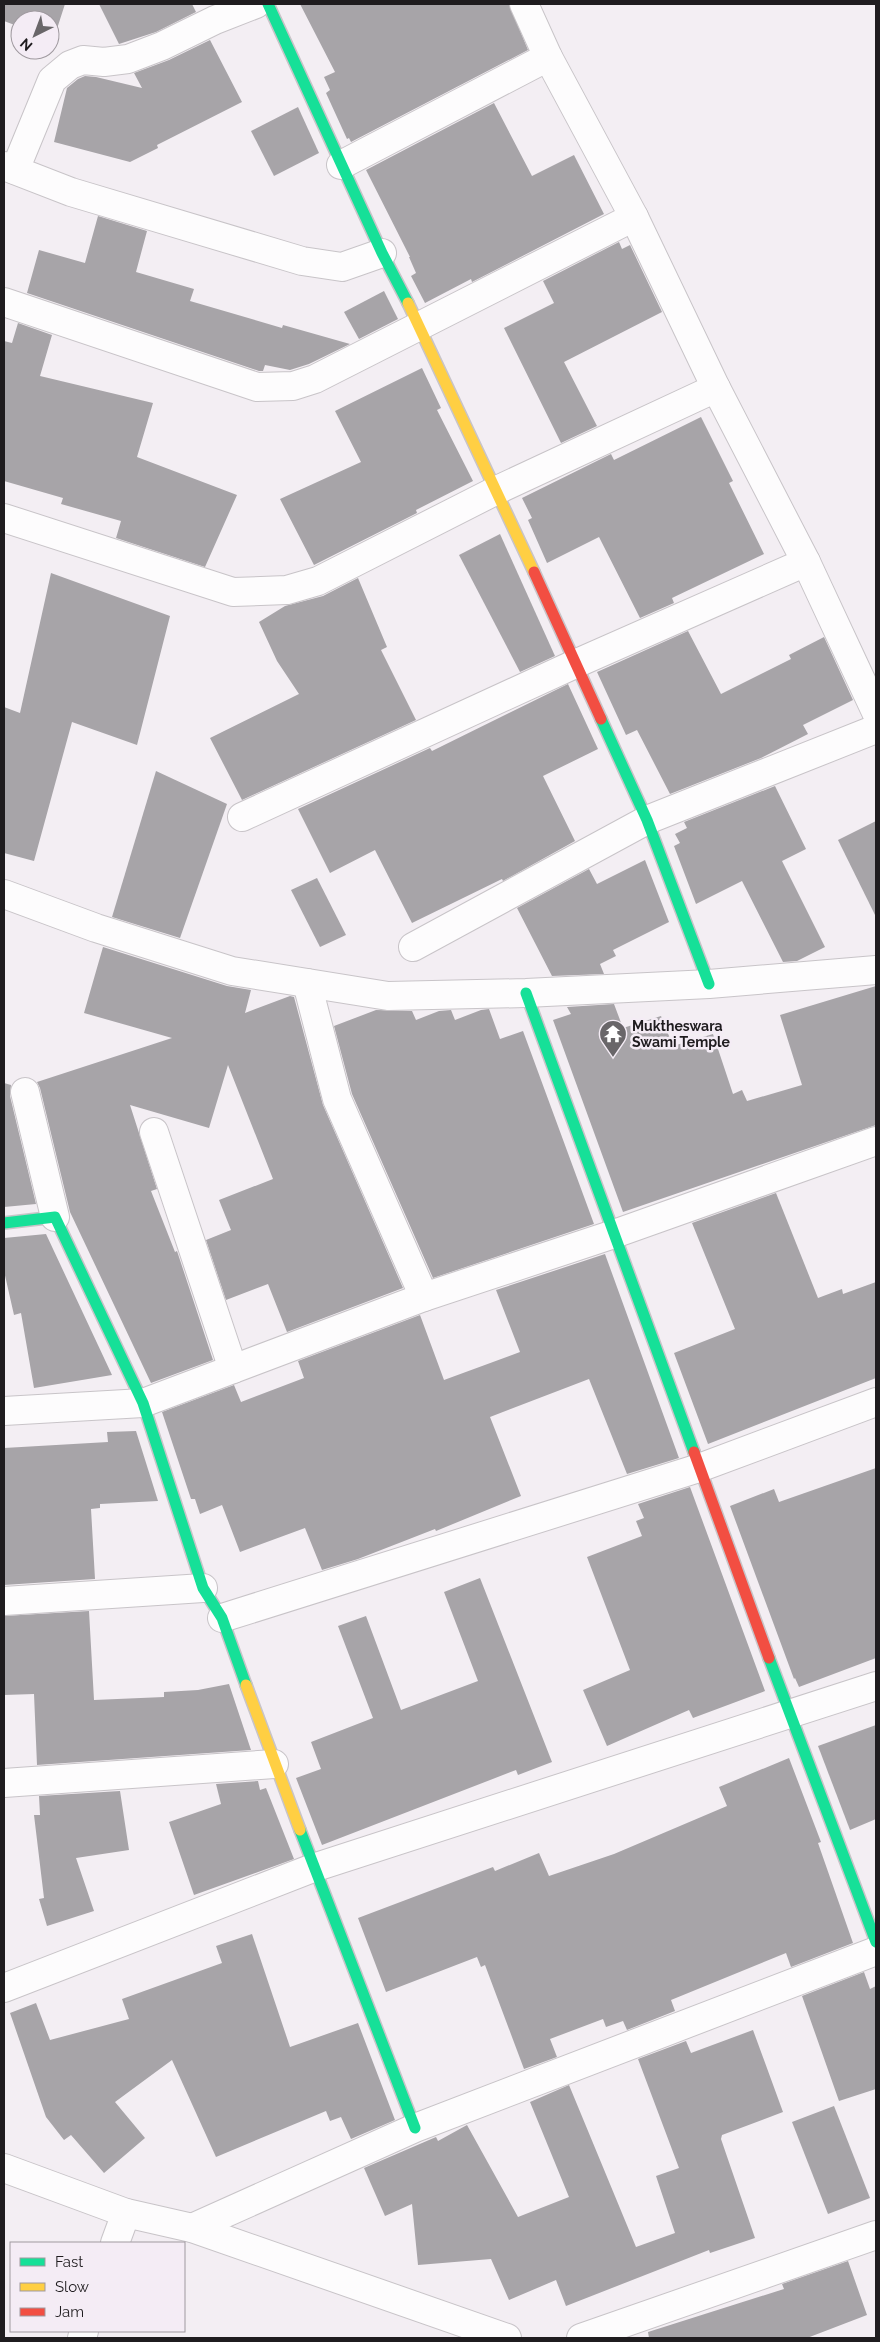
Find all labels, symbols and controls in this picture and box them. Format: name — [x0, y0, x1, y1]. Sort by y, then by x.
north arrow — [10, 10, 60, 60]
text: N — [17, 35, 36, 54]
place label: Muktheswara Swami Temple — [632, 1018, 731, 1050]
temple icon: Muktheswara Swami Temple — [598, 1019, 628, 1058]
legend — [10, 2242, 185, 2332]
text: Fast — [55, 2253, 83, 2271]
text: Slow — [55, 2278, 89, 2296]
text: Jam — [55, 2303, 84, 2321]

